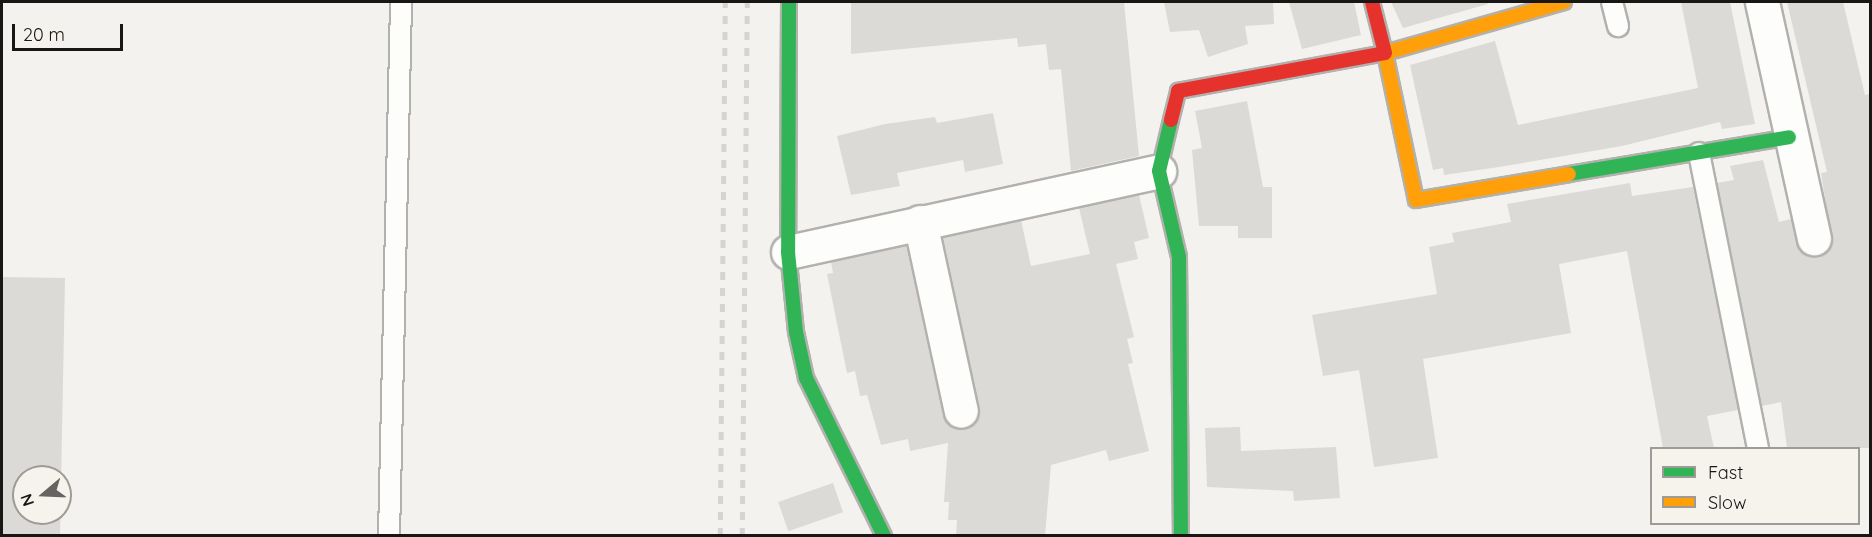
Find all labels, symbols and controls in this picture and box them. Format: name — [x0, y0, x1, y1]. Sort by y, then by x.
scale bar — [15, 12, 126, 50]
text: 20 m — [23, 23, 65, 46]
legend — [1650, 447, 1860, 525]
text: Fast — [1708, 461, 1743, 484]
north arrow — [12, 465, 72, 525]
text: N — [16, 491, 38, 509]
text: Slow — [1708, 491, 1746, 514]

